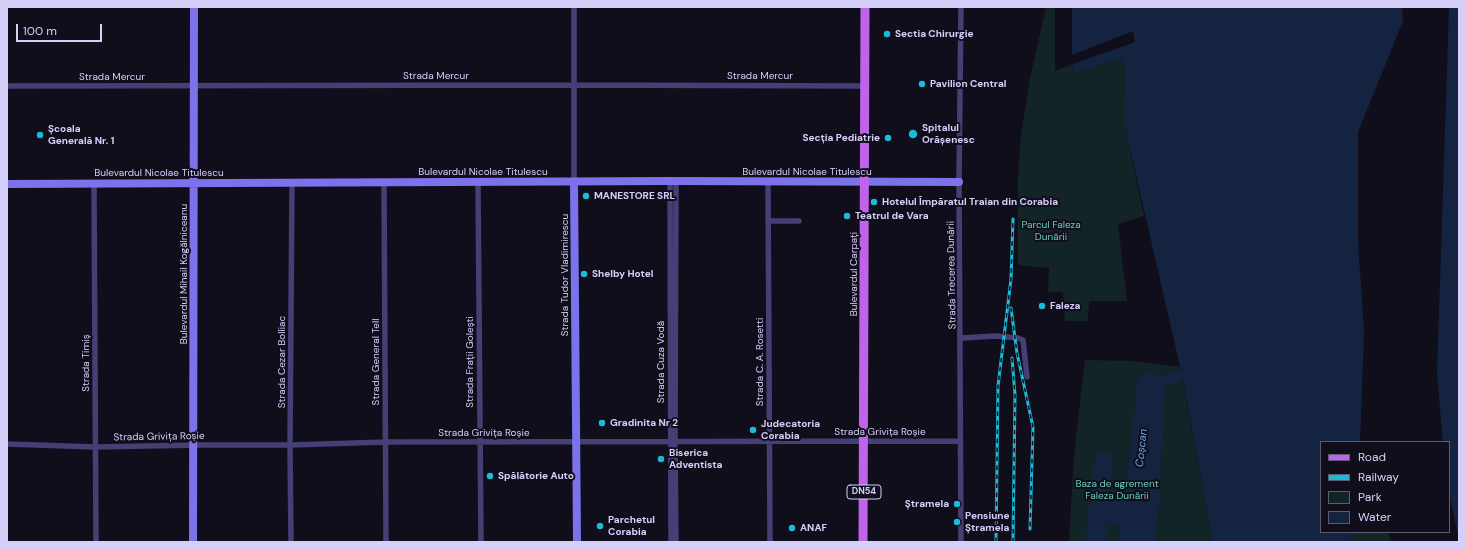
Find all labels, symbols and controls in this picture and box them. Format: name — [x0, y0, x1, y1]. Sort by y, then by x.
scale bar — [18, 16, 104, 42]
text: 100 m — [23, 23, 57, 39]
place label: Sectia Chirurgie — [895, 28, 974, 40]
marker: Sectia Chirurgie — [882, 29, 892, 39]
street label: Strada Mercur — [403, 70, 469, 82]
street label: Strada Mercur — [727, 70, 793, 82]
street label: Strada Mercur — [79, 71, 145, 83]
place label: Pavilion Central — [930, 78, 1006, 90]
marker: Pavilion Central — [917, 79, 927, 89]
place label: Spitalul Orășenesc — [922, 122, 975, 146]
place label: Școala Generală Nr. 1 — [48, 123, 114, 146]
marker: Spitalul Orășenesc — [907, 128, 919, 140]
marker: Școala Generală Nr. 1 — [35, 130, 45, 140]
place label: Secția Pediatrie — [802, 132, 880, 144]
marker: Secția Pediatrie — [883, 133, 893, 143]
street label: Bulevardul Nicolae Titulescu — [418, 166, 548, 178]
street label: Bulevardul Nicolae Titulescu — [742, 166, 872, 178]
street label: Bulevardul Nicolae Titulescu — [94, 167, 224, 179]
place label: MANESTORE SRL — [594, 190, 675, 202]
marker: MANESTORE SRL — [581, 191, 591, 201]
place label: Hotelul Împăratul Traian din Corabia — [882, 196, 1058, 208]
marker: Hotelul Împăratul Traian din Corabia — [869, 197, 879, 207]
street label: Bulevardul Mihail Kogălniceanu — [178, 204, 190, 344]
place label: Teatrul de Vara — [855, 210, 929, 222]
marker: Teatrul de Vara — [842, 211, 852, 221]
street label: Strada Tudor Vladimirescu — [559, 214, 571, 336]
park label: Parcul Faleza Dunării — [1021, 219, 1081, 242]
street label: Strada Trecerea Dunării — [945, 221, 959, 329]
street label: Bulevardul Carpați — [848, 232, 860, 316]
place label: Shelby Hotel — [592, 268, 653, 280]
marker: Shelby Hotel — [579, 269, 589, 279]
place label: Faleza — [1050, 300, 1080, 312]
marker: Faleza — [1037, 301, 1047, 311]
street label: Strada Cezar Bolliac — [276, 316, 288, 408]
street label: Strada Frații Golești — [464, 316, 476, 408]
street label: Strada C. A. Rosetti — [754, 318, 766, 406]
street label: Strada General Tell — [370, 319, 382, 405]
street label: Strada Cuza Vodă — [655, 321, 667, 403]
street label: Strada Timiș — [80, 334, 92, 392]
place label: Gradinita Nr 2 — [610, 417, 678, 429]
marker: Gradinita Nr 2 — [597, 418, 607, 428]
place label: Judecatoria Corabia — [761, 418, 820, 442]
marker: Judecatoria Corabia — [748, 425, 758, 435]
street label: Strada Grivița Roșie — [834, 426, 926, 438]
street label: Strada Grivița Roșie — [438, 427, 530, 439]
water label: Coșcan — [1133, 428, 1151, 468]
street label: Strada Grivița Roșie — [113, 430, 205, 444]
legend — [1320, 441, 1450, 533]
place label: Biserica Adventista — [669, 447, 722, 470]
text: Road — [1358, 449, 1386, 465]
marker: Biserica Adventista — [656, 454, 666, 464]
text: Railway — [1358, 469, 1399, 485]
place label: Spălătorie Auto — [498, 470, 574, 482]
marker: Spălătorie Auto — [485, 471, 495, 481]
park label: Baza de agrement Faleza Dunării — [1075, 478, 1159, 502]
road number: DN54 — [847, 485, 881, 499]
text: Park — [1358, 489, 1382, 505]
place label: Ștramela — [905, 498, 949, 510]
marker: Ștramela — [952, 499, 962, 509]
text: Water — [1358, 509, 1391, 525]
place label: Pensiune Ștramela — [965, 510, 1009, 534]
place label: Parchetul Corabia — [608, 514, 655, 538]
marker: Pensiune Ștramela — [952, 517, 962, 527]
marker: Parchetul Corabia — [595, 521, 605, 531]
place label: ANAF — [800, 522, 827, 534]
marker: ANAF — [787, 523, 797, 533]

